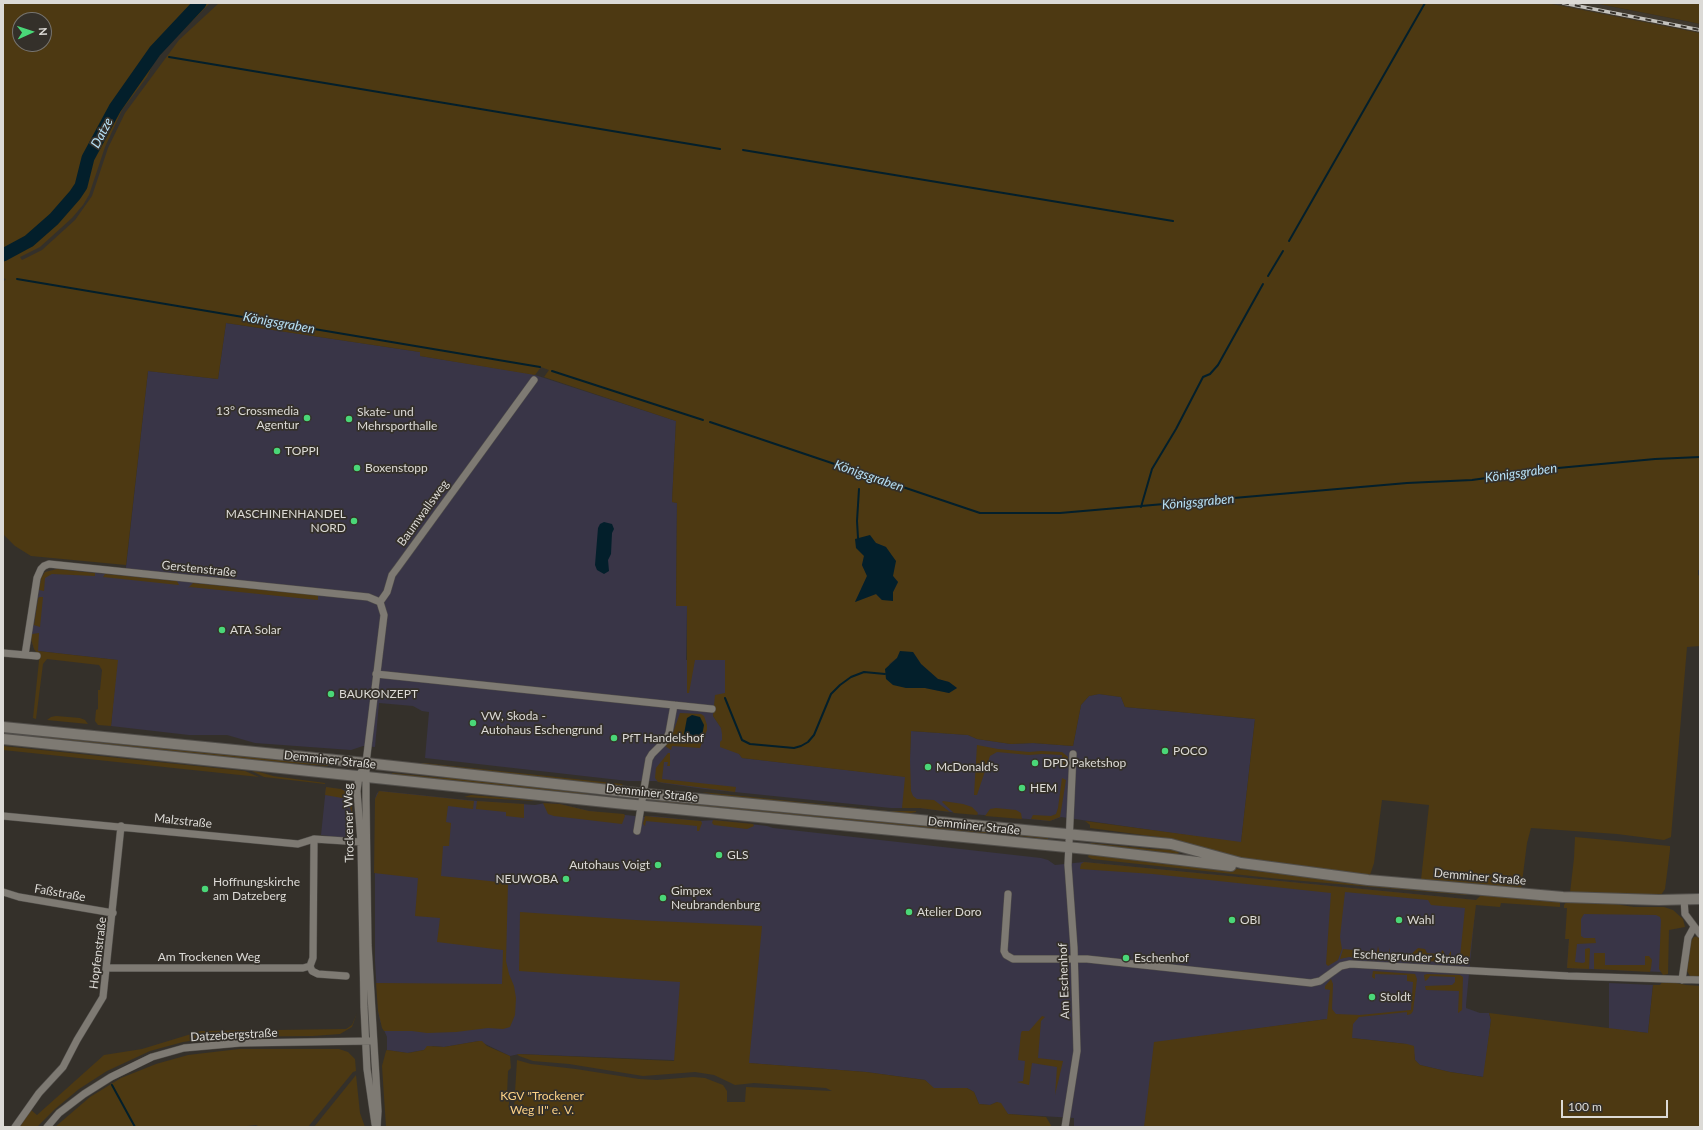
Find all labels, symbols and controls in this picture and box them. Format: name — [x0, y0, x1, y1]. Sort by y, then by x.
north arrow — [12, 12, 52, 52]
text: N — [37, 27, 50, 36]
water label: Datze — [88, 115, 116, 151]
water label: Königsgraben — [242, 309, 316, 337]
place label: 13° Crossmedia Agentur — [216, 404, 299, 432]
place label: Skate- und Mehrsporthalle — [357, 405, 437, 433]
marker: 13° Crossmedia Agentur — [302, 413, 312, 423]
marker: Skate- und Mehrsporthalle — [344, 414, 354, 424]
place label: TOPPI — [285, 444, 319, 458]
marker: TOPPI — [272, 446, 282, 456]
water label: Königsgraben — [832, 457, 906, 495]
water label: Königsgraben — [1484, 460, 1558, 486]
place label: Boxenstopp — [365, 461, 428, 475]
marker: Boxenstopp — [352, 463, 362, 473]
street label: Baumwallsweg — [394, 477, 452, 549]
water label: Königsgraben — [1161, 491, 1235, 513]
place label: MASCHINENHANDEL NORD — [226, 507, 346, 535]
marker: MASCHINENHANDEL NORD — [349, 516, 359, 526]
street label: Gerstenstraße — [161, 558, 237, 580]
place label: ATA Solar — [230, 623, 281, 637]
marker: ATA Solar — [217, 625, 227, 635]
place label: BAUKONZEPT — [339, 687, 418, 701]
marker: BAUKONZEPT — [326, 689, 336, 699]
place label: VW, Skoda - Autohaus Eschengrund — [481, 709, 603, 737]
marker: VW, Skoda - Autohaus Eschengrund — [468, 718, 478, 728]
place label: PfT Handelshof — [622, 731, 704, 745]
marker: PfT Handelshof — [609, 733, 619, 743]
place label: POCO — [1173, 744, 1207, 758]
marker: POCO — [1160, 746, 1170, 756]
street label: Demminer Straße — [283, 748, 377, 772]
place label: DPD Paketshop — [1043, 756, 1126, 770]
marker: DPD Paketshop — [1030, 758, 1040, 768]
place label: McDonald's — [936, 760, 998, 774]
marker: McDonald's — [923, 762, 933, 772]
street label: Demminer Straße — [605, 781, 699, 805]
place label: HEM — [1030, 781, 1057, 795]
street label: Trockener Weg — [341, 783, 357, 863]
marker: HEM — [1017, 783, 1027, 793]
street label: Malzstraße — [153, 811, 213, 831]
street label: Demminer Straße — [927, 814, 1021, 838]
place label: GLS — [727, 848, 748, 862]
marker: GLS — [714, 850, 724, 860]
place label: Autohaus Voigt — [569, 858, 650, 872]
marker: Autohaus Voigt — [653, 860, 663, 870]
street label: Demminer Straße — [1433, 866, 1527, 888]
place label: NEUWOBA — [495, 872, 558, 886]
marker: NEUWOBA — [561, 874, 571, 884]
place label: Hoffnungskirche am Datzeberg — [213, 875, 300, 903]
street label: Faßstraße — [33, 881, 87, 905]
marker: Hoffnungskirche am Datzeberg — [200, 884, 210, 894]
place label: Gimpex Neubrandenburg — [671, 884, 760, 912]
marker: Gimpex Neubrandenburg — [658, 893, 668, 903]
place label: Atelier Doro — [917, 905, 982, 919]
marker: Atelier Doro — [904, 907, 914, 917]
place label: OBI — [1240, 913, 1261, 927]
place label: Wahl — [1407, 913, 1434, 927]
marker: OBI — [1227, 915, 1237, 925]
marker: Wahl — [1394, 915, 1404, 925]
street label: Hopfenstraße — [86, 916, 110, 990]
street label: Am Eschenhof — [1055, 943, 1073, 1019]
street label: Eschengrunder Straße — [1353, 947, 1469, 967]
street label: Am Trockenen Weg — [158, 950, 260, 964]
place label: Eschenhof — [1134, 951, 1189, 965]
marker: Eschenhof — [1121, 953, 1131, 963]
place label: Stoldt — [1380, 990, 1411, 1004]
marker: Stoldt — [1367, 992, 1377, 1002]
street label: Datzebergstraße — [190, 1026, 278, 1044]
park label: KGV "Trockener Weg II" e. V. — [500, 1089, 584, 1117]
scale bar — [1563, 1092, 1670, 1118]
text: 100 m — [1568, 1099, 1602, 1114]

